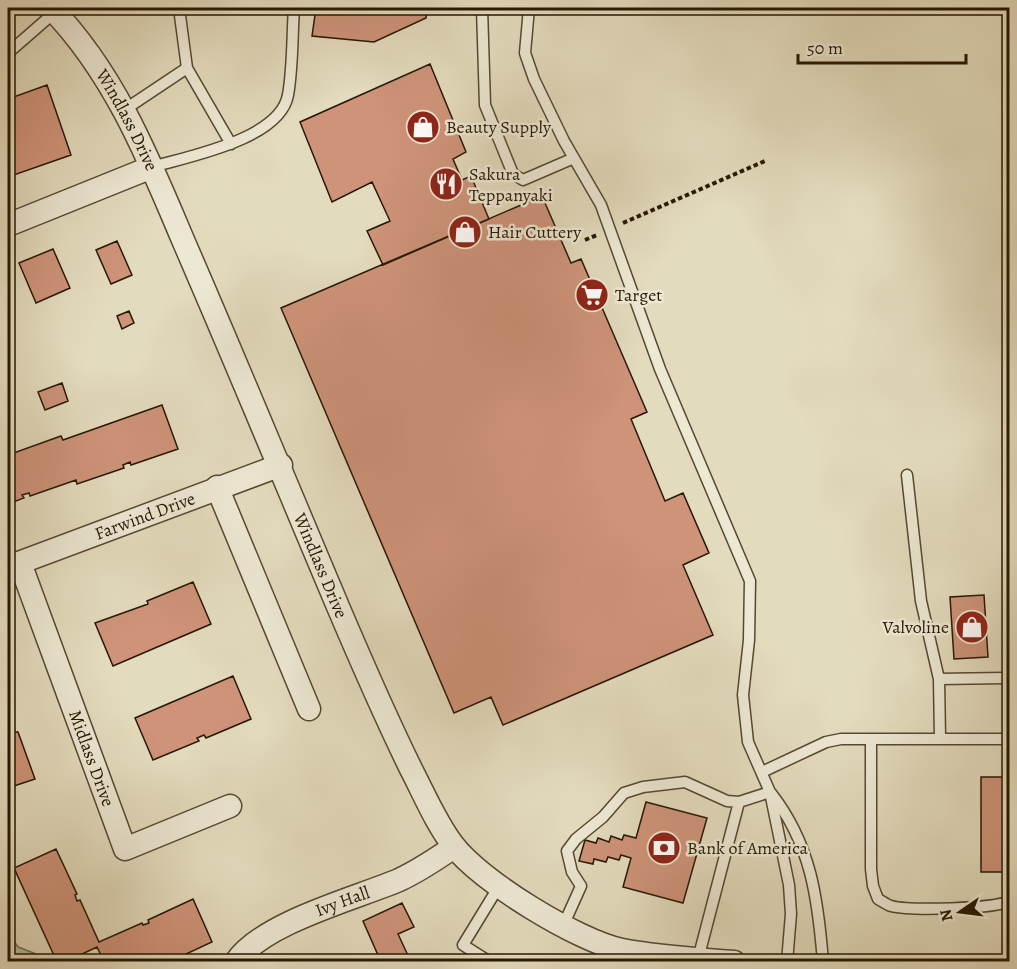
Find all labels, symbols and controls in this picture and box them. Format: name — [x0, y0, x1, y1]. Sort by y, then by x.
scale bar — [798, 27, 966, 65]
text: 50 m — [807, 36, 843, 60]
street label: Windlass Drive — [90, 63, 164, 175]
shop icon: Beauty Supply — [405, 109, 441, 145]
place label: Beauty Supply — [446, 115, 552, 139]
place label: Sakura Teppanyaki — [469, 162, 553, 207]
restaurant icon: Sakura Teppanyaki — [428, 166, 464, 202]
shop icon: Hair Cuttery — [447, 214, 483, 250]
place label: Hair Cuttery — [488, 220, 582, 244]
supermarket icon: Target — [574, 277, 610, 313]
place label: Target — [615, 283, 662, 307]
street label: Farwind Drive — [91, 486, 198, 546]
street label: Windlass Drive — [288, 508, 354, 622]
shop icon: Valvoline — [954, 609, 990, 645]
place label: Valvoline — [882, 615, 949, 639]
street label: Midlass Drive — [63, 707, 120, 810]
bank icon: Bank of America — [646, 830, 682, 866]
place label: Bank of America — [687, 836, 809, 860]
street label: Ivy Hall — [312, 880, 373, 922]
north arrow — [930, 882, 990, 942]
text: N — [934, 907, 958, 924]

